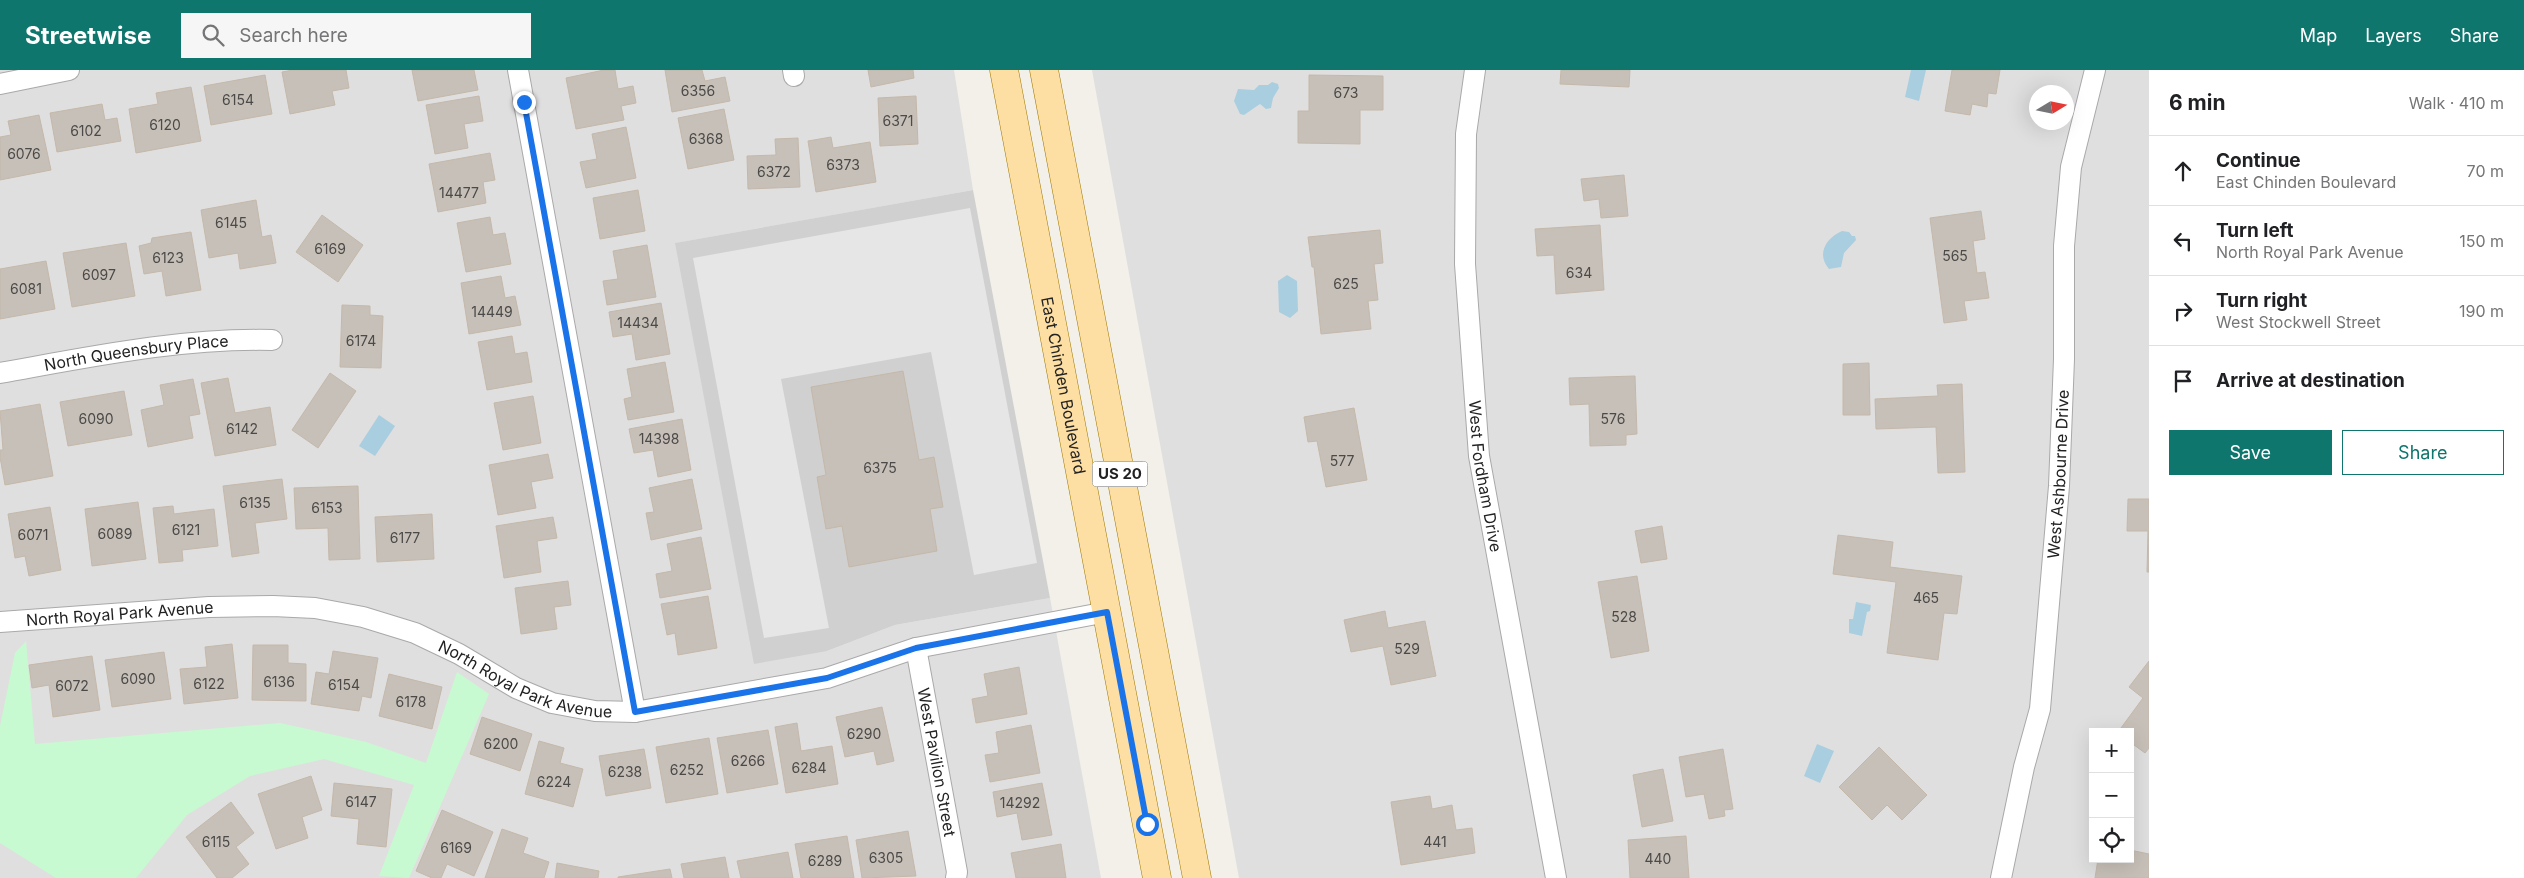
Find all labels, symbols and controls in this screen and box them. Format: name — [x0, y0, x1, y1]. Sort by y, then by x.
search box — [181, 13, 531, 58]
text: Streetwise — [25, 21, 151, 50]
icon: search — [199, 21, 227, 49]
text: Search here — [239, 24, 348, 47]
text: Map — [2300, 25, 2337, 46]
text: Layers — [2365, 25, 2422, 46]
text: Share — [2450, 25, 2499, 46]
house number: 6356 — [681, 82, 715, 99]
house number: 673 — [1333, 84, 1359, 101]
north arrow — [2029, 85, 2074, 130]
text: 6 min — [2169, 90, 2226, 115]
house number: 6154 — [222, 91, 254, 108]
route end — [513, 91, 536, 114]
text: Walk · 410 m — [2409, 93, 2504, 113]
house number: 6371 — [883, 112, 913, 129]
house number: 6120 — [149, 116, 181, 133]
house number: 6102 — [70, 122, 102, 139]
house number: 6368 — [689, 130, 723, 147]
house number: 6076 — [7, 145, 41, 162]
text: Continue — [2216, 149, 2301, 172]
house number: 6373 — [826, 156, 860, 173]
icon: ahead — [2169, 157, 2197, 185]
text: 70 m — [2467, 161, 2504, 181]
house number: 6372 — [757, 163, 791, 180]
text: East Chinden Boulevard — [2216, 172, 2396, 192]
house number: 14477 — [439, 184, 479, 201]
house number: 6145 — [215, 214, 247, 231]
text: Turn left — [2216, 219, 2294, 242]
icon: left — [2169, 227, 2197, 255]
text: 150 m — [2459, 231, 2504, 251]
house number: 6169 — [314, 240, 346, 257]
text: North Royal Park Avenue — [2216, 242, 2404, 262]
house number: 565 — [1942, 247, 1968, 264]
house number: 6123 — [152, 249, 184, 266]
house number: 634 — [1566, 264, 1592, 281]
house number: 6097 — [82, 266, 116, 283]
house number: 625 — [1333, 275, 1359, 292]
house number: 6081 — [10, 280, 42, 297]
text: Turn right — [2216, 289, 2307, 312]
street label: East Chinden Boulevard — [1037, 295, 1090, 476]
icon: right — [2169, 297, 2197, 325]
text: 190 m — [2459, 301, 2504, 321]
house number: 14449 — [471, 303, 513, 320]
text: West Stockwell Street — [2216, 312, 2381, 332]
house number: 14434 — [617, 314, 659, 331]
street label: North Queensbury Place — [42, 331, 229, 375]
house number: 6174 — [346, 332, 376, 349]
icon: arrive — [2169, 367, 2197, 395]
text: Arrive at destination — [2216, 369, 2405, 392]
street label: West Ashbourne Drive — [2043, 389, 2073, 560]
street label: West Fordham Drive — [1465, 400, 1506, 554]
house number: 6090 — [78, 410, 114, 427]
house number: 576 — [1601, 410, 1625, 427]
house number: 6142 — [226, 420, 258, 437]
house number: 14398 — [639, 430, 679, 447]
button: Save — [2169, 430, 2332, 475]
button: Share — [2342, 430, 2504, 475]
house number: 577 — [1330, 452, 1354, 469]
house number: 6375 — [863, 459, 897, 476]
road number: US 20 — [1092, 462, 1148, 486]
house number: 6135 — [239, 494, 271, 511]
house number: 6153 — [311, 499, 343, 516]
house number: 6121 — [172, 521, 200, 538]
house number: 6089 — [98, 525, 132, 542]
house number: 6071 — [18, 526, 48, 543]
house number: 6177 — [390, 529, 420, 546]
house number: 465 — [1913, 589, 1939, 606]
street label: North Royal Park Avenue — [25, 597, 214, 630]
house number: 528 — [1611, 608, 1637, 625]
street label: North Royal Park Avenue — [435, 636, 612, 721]
house number: 529 — [1394, 640, 1420, 657]
house number: 6090 — [120, 670, 156, 687]
house number: 6136 — [263, 673, 295, 690]
house number: 6122 — [193, 675, 225, 692]
house number: 6154 — [328, 676, 360, 693]
house number: 6072 — [55, 677, 89, 694]
street label: West Pavilion Street — [913, 686, 960, 838]
house number: 6178 — [396, 693, 426, 710]
house number: 6290 — [847, 725, 881, 742]
map controls — [2089, 728, 2134, 863]
button: + — [2089, 728, 2134, 773]
house number: 6200 — [484, 735, 518, 752]
house number: 6266 — [731, 752, 765, 769]
house number: 6284 — [792, 759, 826, 776]
house number: 6252 — [670, 761, 704, 778]
house number: 6238 — [608, 763, 642, 780]
house number: 6224 — [537, 773, 571, 790]
button: − — [2089, 773, 2134, 818]
house number: 6147 — [345, 793, 377, 810]
house number: 14292 — [1000, 794, 1040, 811]
route start — [1136, 813, 1159, 836]
button: locate — [2089, 818, 2134, 863]
house number: 6115 — [202, 833, 230, 850]
house number: 441 — [1423, 833, 1447, 850]
house number: 6169 — [440, 839, 472, 856]
house number: 6305 — [869, 849, 903, 866]
house number: 440 — [1645, 850, 1671, 867]
house number: 6289 — [808, 852, 842, 869]

